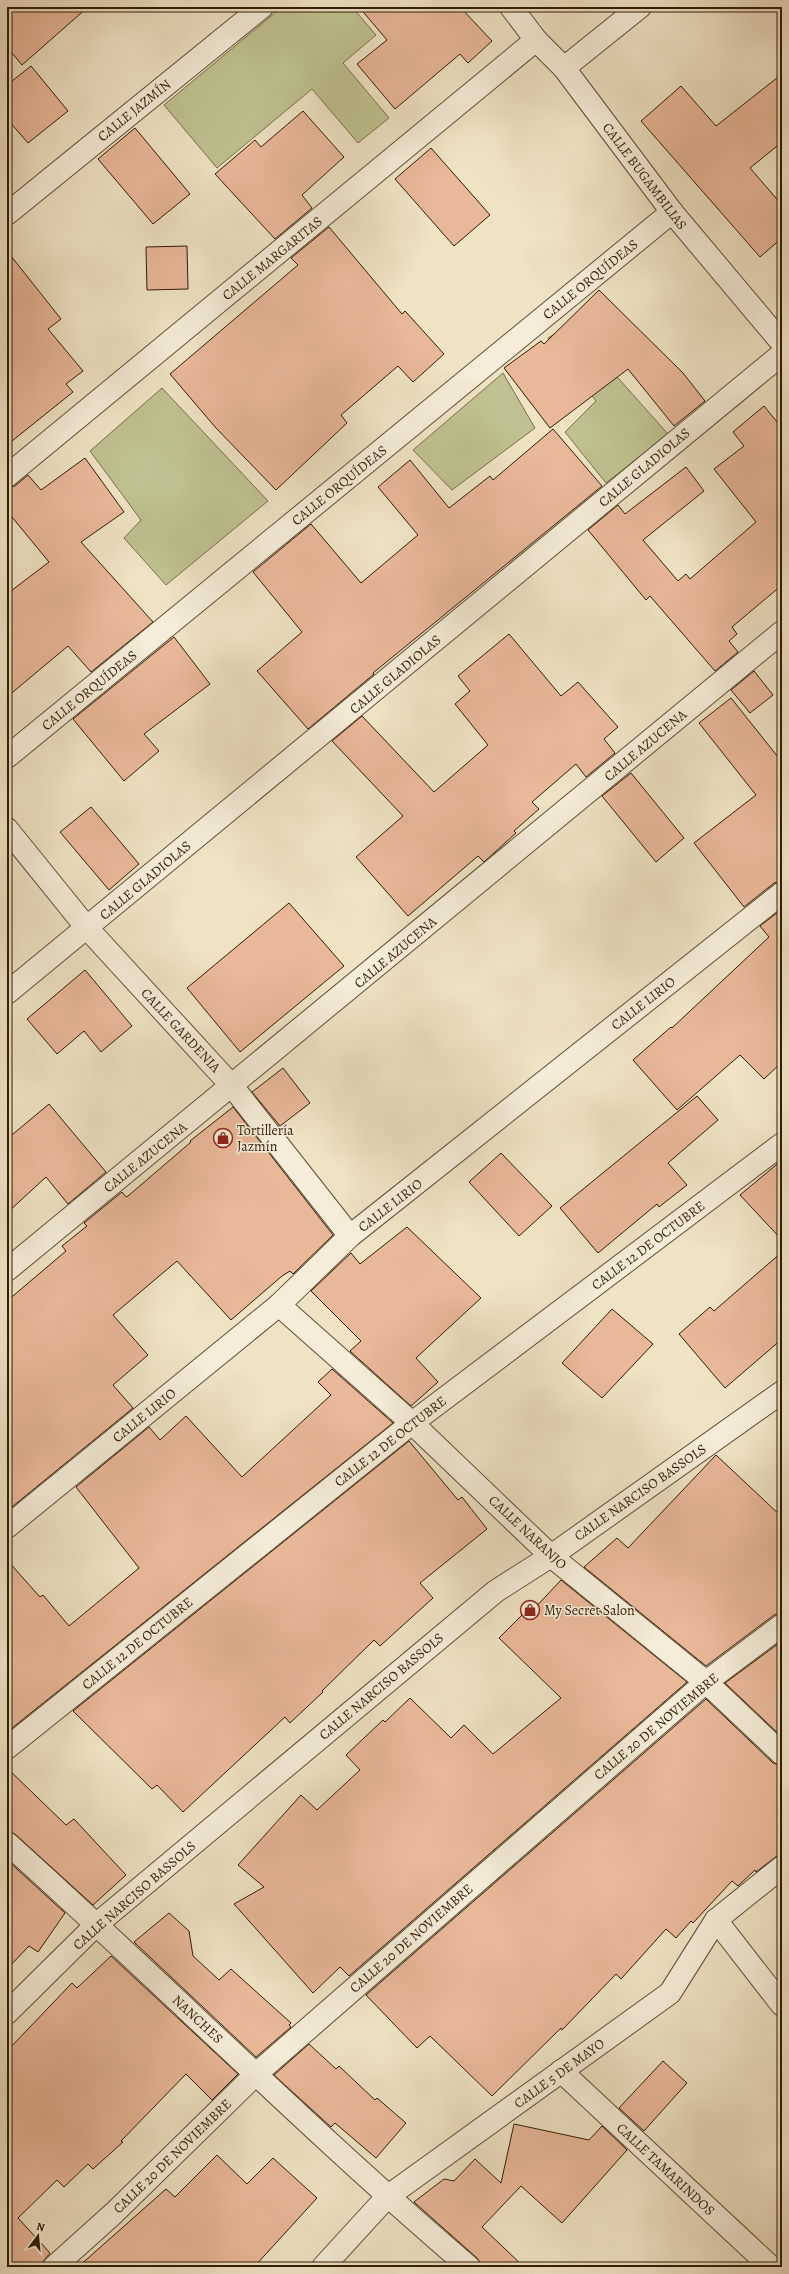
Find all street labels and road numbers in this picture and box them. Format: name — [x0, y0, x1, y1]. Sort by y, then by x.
street label: CALLE JAZMÍN — [94, 75, 175, 146]
street label: CALLE BUGAMBILIAS — [598, 119, 691, 234]
street label: CALLE MARGARITAS — [218, 212, 326, 305]
street label: CALLE ORQUÍDEAS — [539, 235, 642, 324]
street label: CALLE GLADIOLAS — [594, 423, 694, 511]
street label: CALLE ORQUÍDEAS — [288, 441, 391, 530]
street label: CALLE GLADIOLAS — [345, 630, 445, 718]
street label: CALLE ORQUÍDEAS — [38, 646, 141, 735]
street label: CALLE AZUCENA — [600, 705, 691, 786]
street label: CALLE GLADIOLAS — [95, 836, 195, 924]
street label: CALLE AZUCENA — [350, 912, 441, 993]
street label: CALLE LIRIO — [607, 972, 680, 1035]
street label: CALLE GARDENIA — [137, 984, 225, 1077]
street label: CALLE AZUCENA — [100, 1117, 192, 1197]
street label: CALLE LIRIO — [354, 1174, 427, 1237]
street label: CALLE 12 DE OCTUBRE — [588, 1196, 709, 1294]
street label: CALLE LIRIO — [108, 1384, 180, 1447]
street label: CALLE 12 DE OCTUBRE — [330, 1392, 450, 1491]
street label: CALLE NARCISO BASSOLS — [570, 1439, 710, 1545]
street label: CALLE NARANJO — [484, 1491, 571, 1574]
street label: CALLE 12 DE OCTUBRE — [78, 1593, 197, 1694]
street label: CALLE NARCISO BASSOLS — [315, 1629, 448, 1744]
street label: CALLE 20 DE NOVIEMBRE — [590, 1668, 723, 1784]
street label: CALLE NARCISO BASSOLS — [69, 1837, 200, 1954]
street label: CALLE 20 DE NOVIEMBRE — [346, 1879, 477, 1997]
street label: NANCHES — [168, 1991, 227, 2048]
street label: CALLE 5 DE MAYO — [510, 2034, 609, 2113]
street label: CALLE 20 DE NOVIEMBRE — [109, 2095, 236, 2218]
street label: CALLE TAMARINDOS — [612, 2119, 719, 2220]

